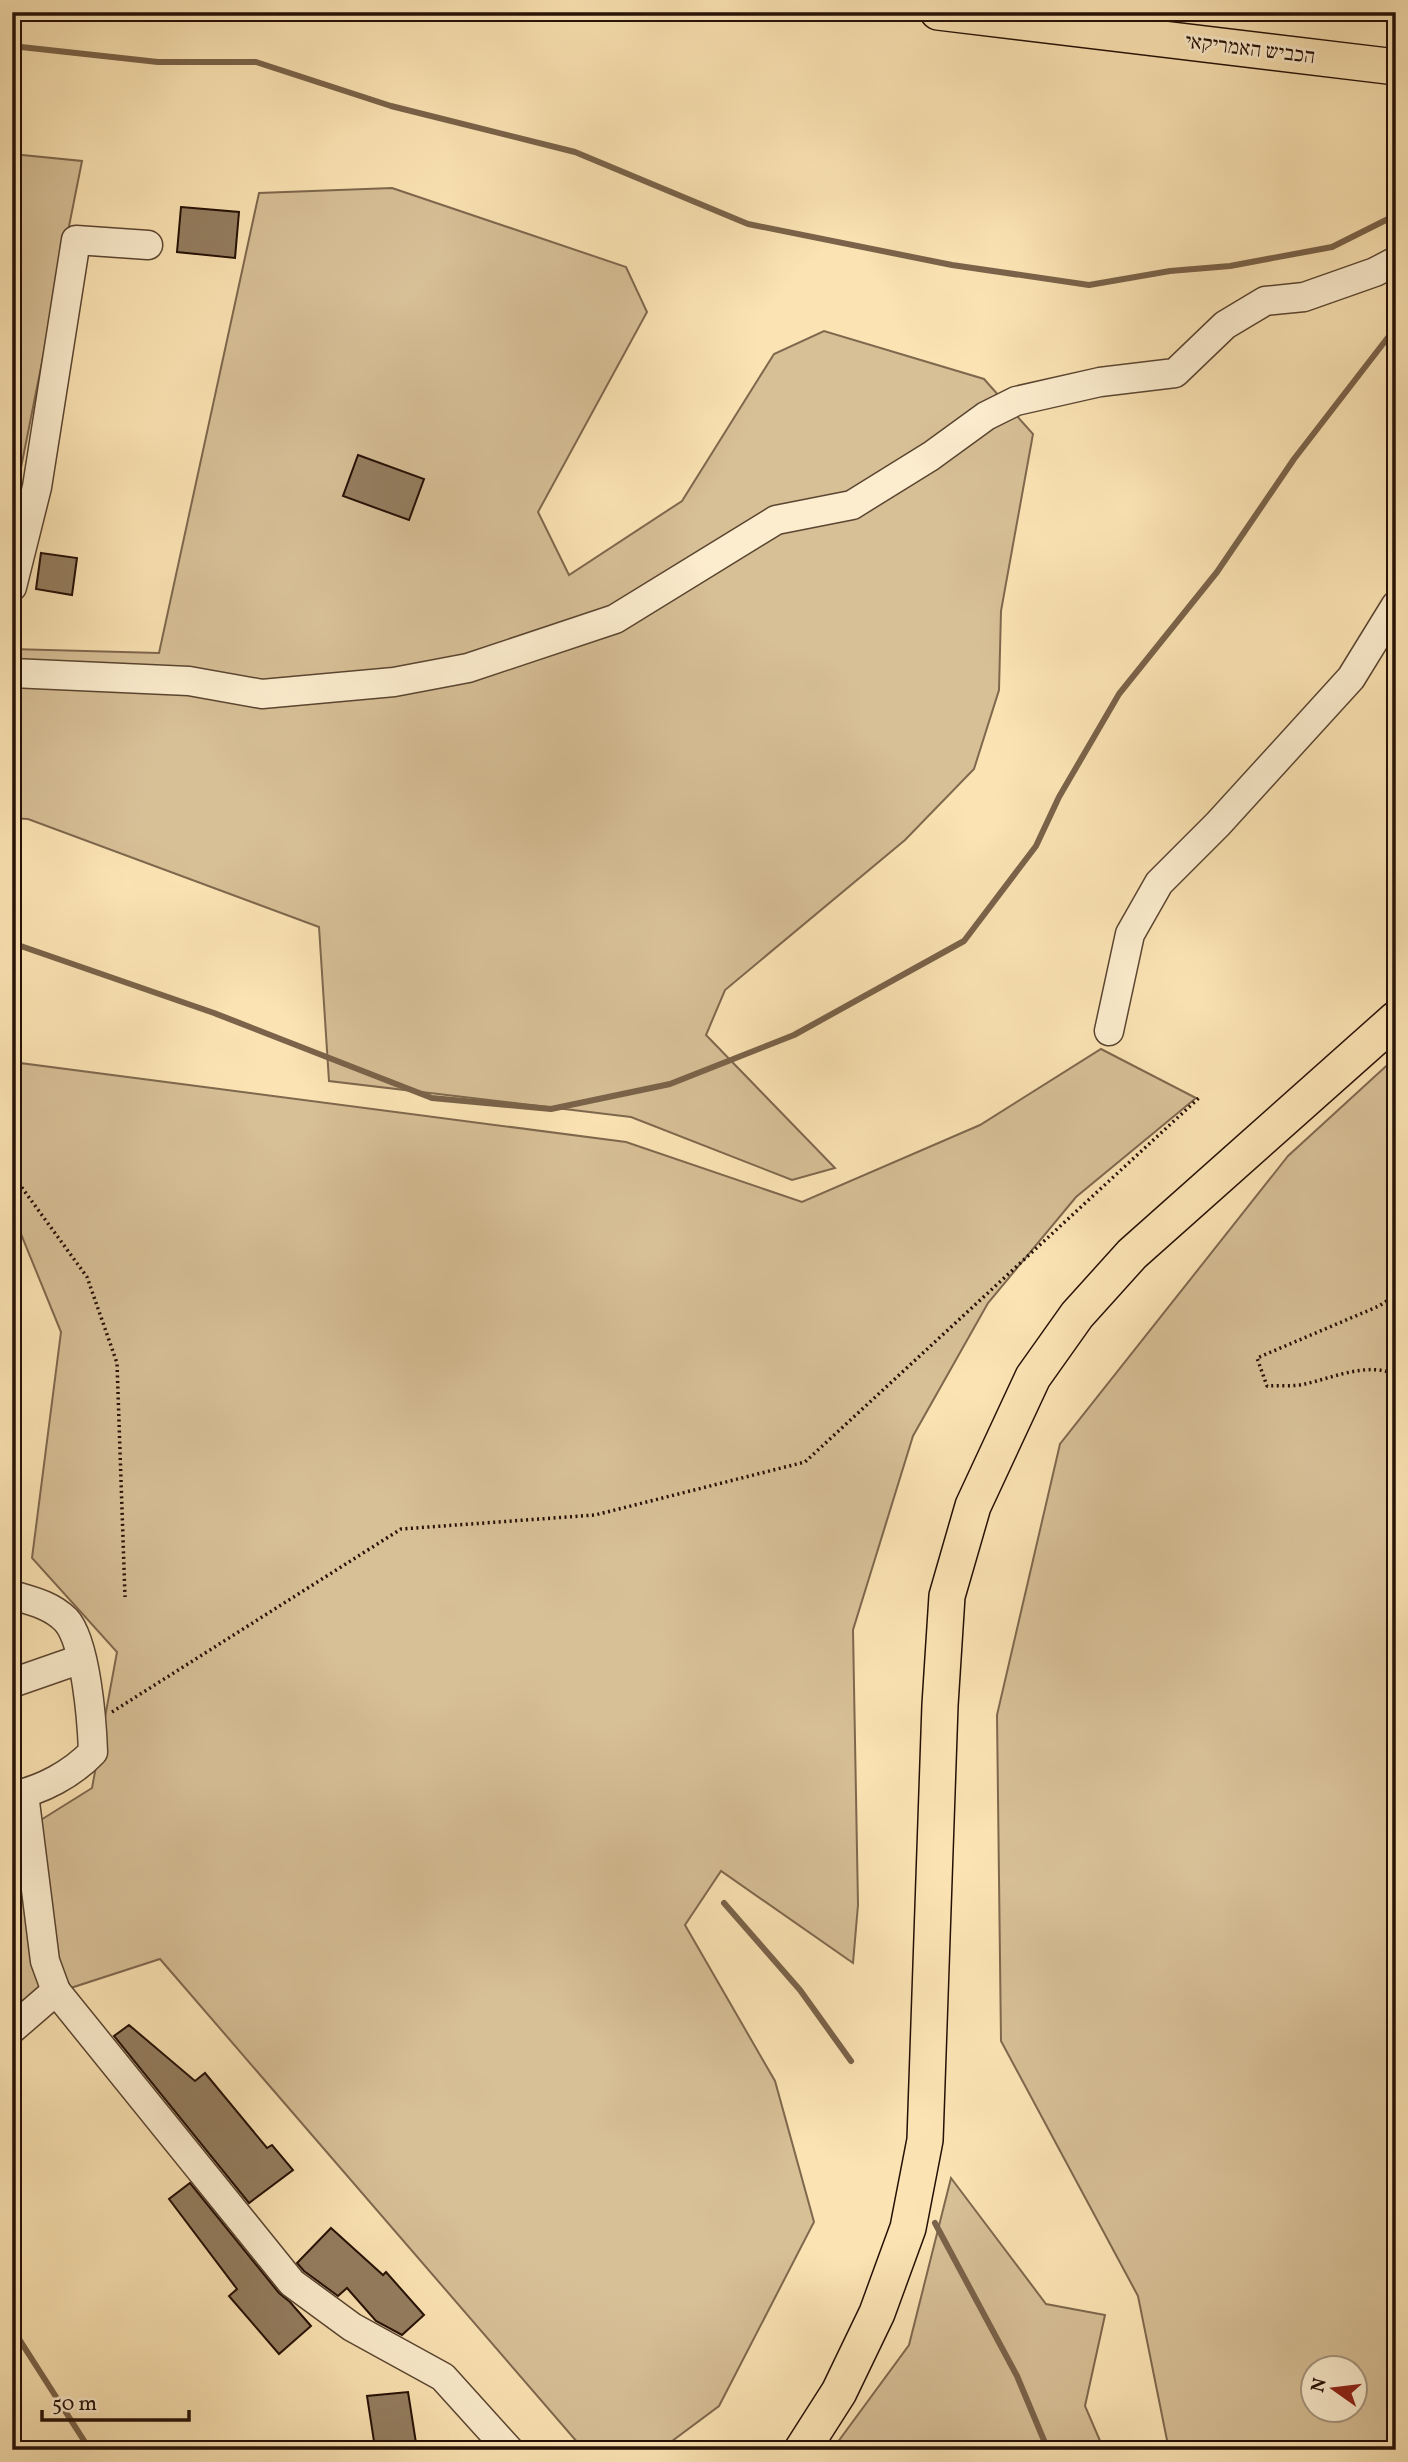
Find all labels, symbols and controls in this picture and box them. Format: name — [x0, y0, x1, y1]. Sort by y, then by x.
street label: הכביש האמריקאי — [1183, 28, 1317, 72]
north arrow — [1300, 2354, 1370, 2424]
text: N — [1305, 2375, 1334, 2395]
scale bar — [42, 2378, 189, 2422]
text: 50 m — [52, 2390, 97, 2419]

